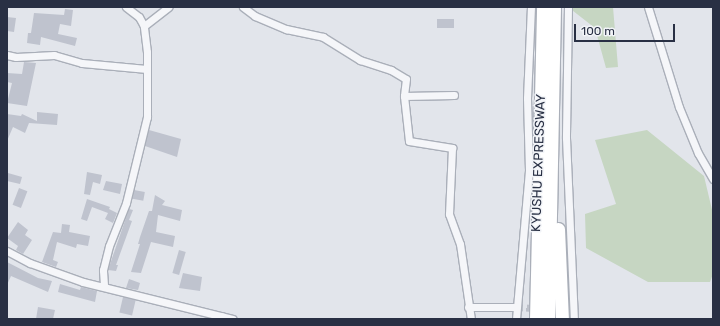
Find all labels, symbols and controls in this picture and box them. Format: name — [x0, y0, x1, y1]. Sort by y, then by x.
scale bar — [576, 16, 677, 42]
text: 100 m — [581, 24, 615, 38]
street label: KYUSHU EXPRESSWAY — [529, 94, 549, 232]

